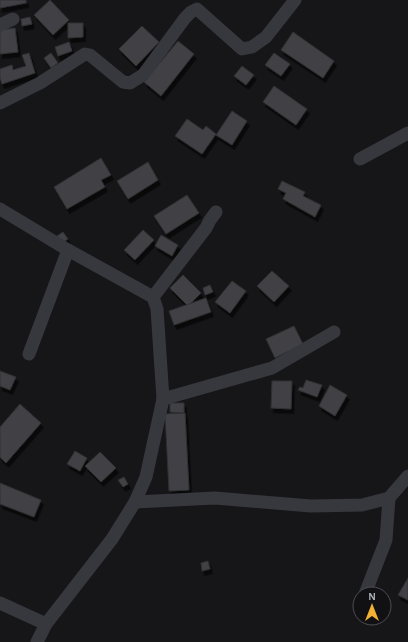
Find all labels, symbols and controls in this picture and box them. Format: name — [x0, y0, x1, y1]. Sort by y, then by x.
north arrow — [352, 586, 392, 626]
text: N — [368, 591, 376, 602]

